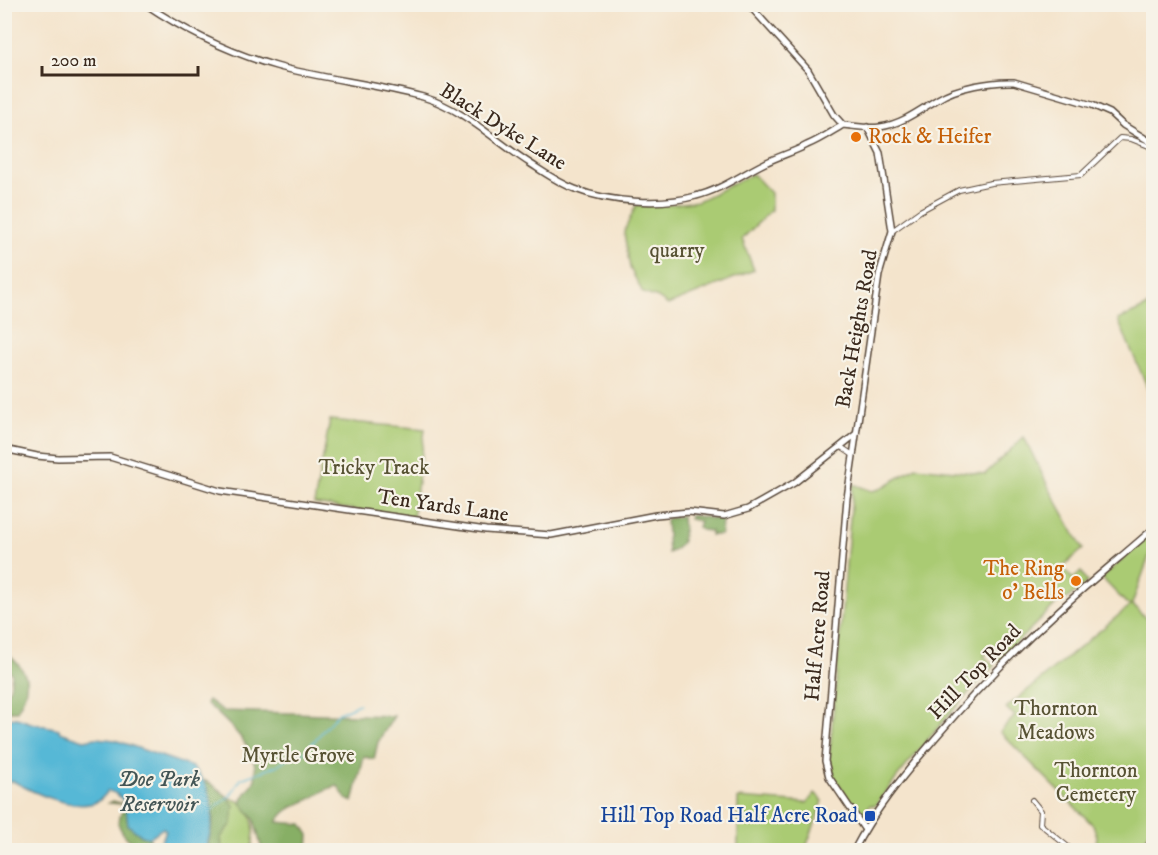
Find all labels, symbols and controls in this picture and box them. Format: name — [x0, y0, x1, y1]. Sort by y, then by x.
scale bar — [42, 39, 198, 77]
text: 200 m — [51, 50, 97, 72]
street label: Black Dyke Lane — [435, 78, 572, 177]
place label: Rock & Heifer — [868, 124, 991, 150]
marker: Rock & Heifer — [849, 130, 863, 144]
park label: quarry — [649, 238, 706, 264]
street label: Back Heights Road — [830, 247, 884, 410]
park label: Tricky Track — [319, 455, 430, 481]
street label: Ten Yards Lane — [376, 484, 511, 528]
place label: The Ring o' Bells — [983, 556, 1065, 606]
street label: Half Acre Road — [799, 569, 837, 702]
marker: The Ring o' Bells — [1069, 574, 1083, 588]
street label: Hill Top Road — [923, 619, 1027, 725]
park label: Thornton Meadows — [1014, 696, 1098, 746]
park label: Myrtle Grove — [241, 743, 355, 769]
park label: Thornton Cemetery — [1054, 758, 1138, 808]
water label: Doe Park Reservoir — [118, 766, 201, 818]
place label: Hill Top Road Half Acre Road — [600, 803, 859, 829]
marker: Hill Top Road Half Acre Road — [863, 809, 877, 823]

